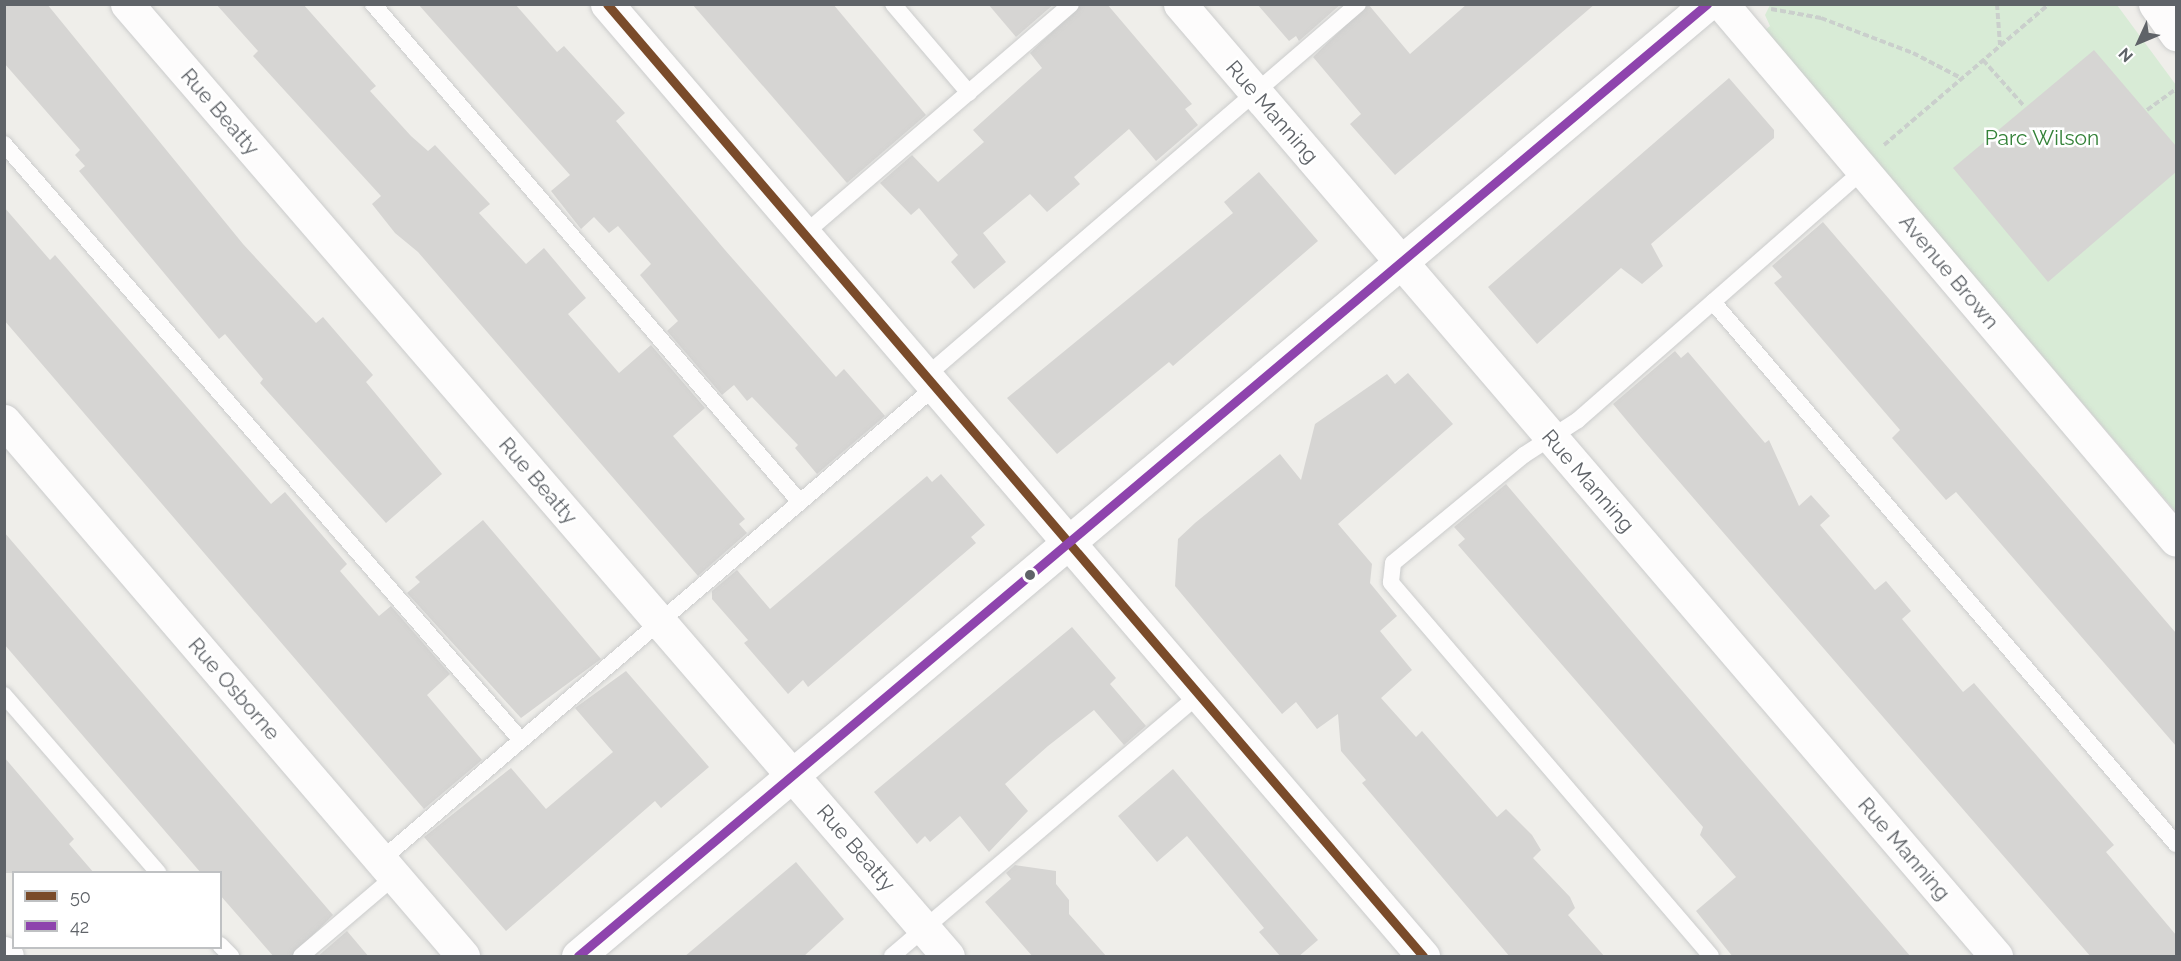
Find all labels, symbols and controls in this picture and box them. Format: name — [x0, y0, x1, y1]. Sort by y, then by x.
north arrow — [2109, 12, 2169, 72]
text: N — [2115, 44, 2137, 66]
street label: Rue Manning — [1221, 56, 1323, 168]
street label: Rue Beatty — [175, 63, 265, 161]
park label: Parc Wilson — [1984, 125, 2100, 151]
street label: Avenue Brown — [1894, 210, 2004, 334]
street label: Rue Manning — [1537, 425, 1639, 537]
street label: Rue Beatty — [493, 432, 583, 530]
unlabelled marker — [1024, 569, 1036, 581]
street label: Rue Osborne — [183, 633, 285, 745]
street label: Rue Manning — [1853, 793, 1955, 905]
street label: Rue Beatty — [811, 799, 901, 897]
legend — [12, 871, 222, 949]
text: 50 — [70, 886, 91, 907]
text: 42 — [70, 916, 89, 937]

